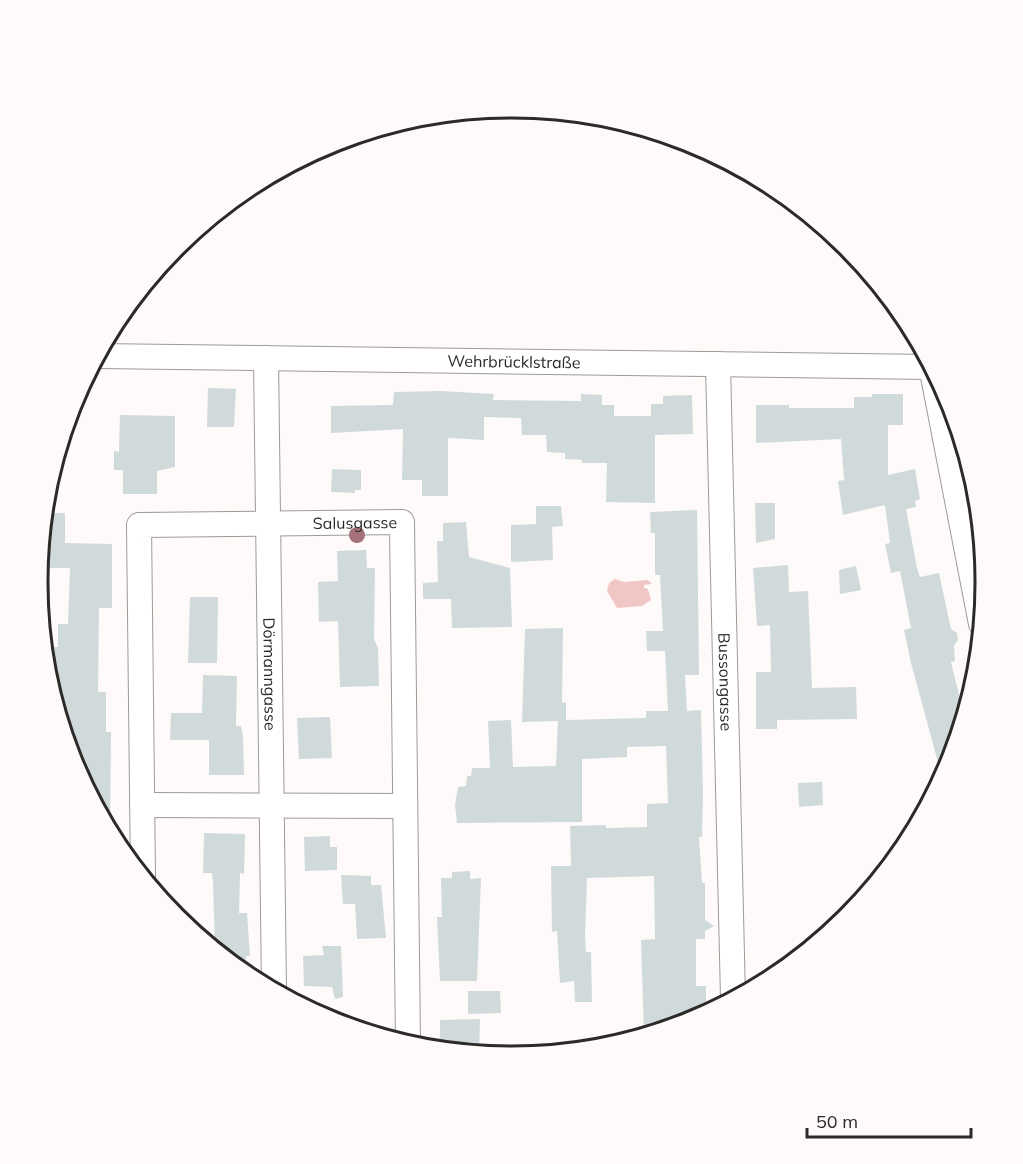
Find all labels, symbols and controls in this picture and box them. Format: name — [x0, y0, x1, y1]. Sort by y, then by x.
street label: Wehrbrücklstraße — [447, 351, 581, 372]
street label: Salusgasse — [313, 512, 397, 533]
street label: Dörmanngasse — [259, 617, 281, 731]
street label: Bussongasse — [714, 632, 737, 731]
scale bar — [807, 1101, 970, 1139]
text: 50 m — [816, 1110, 858, 1133]

